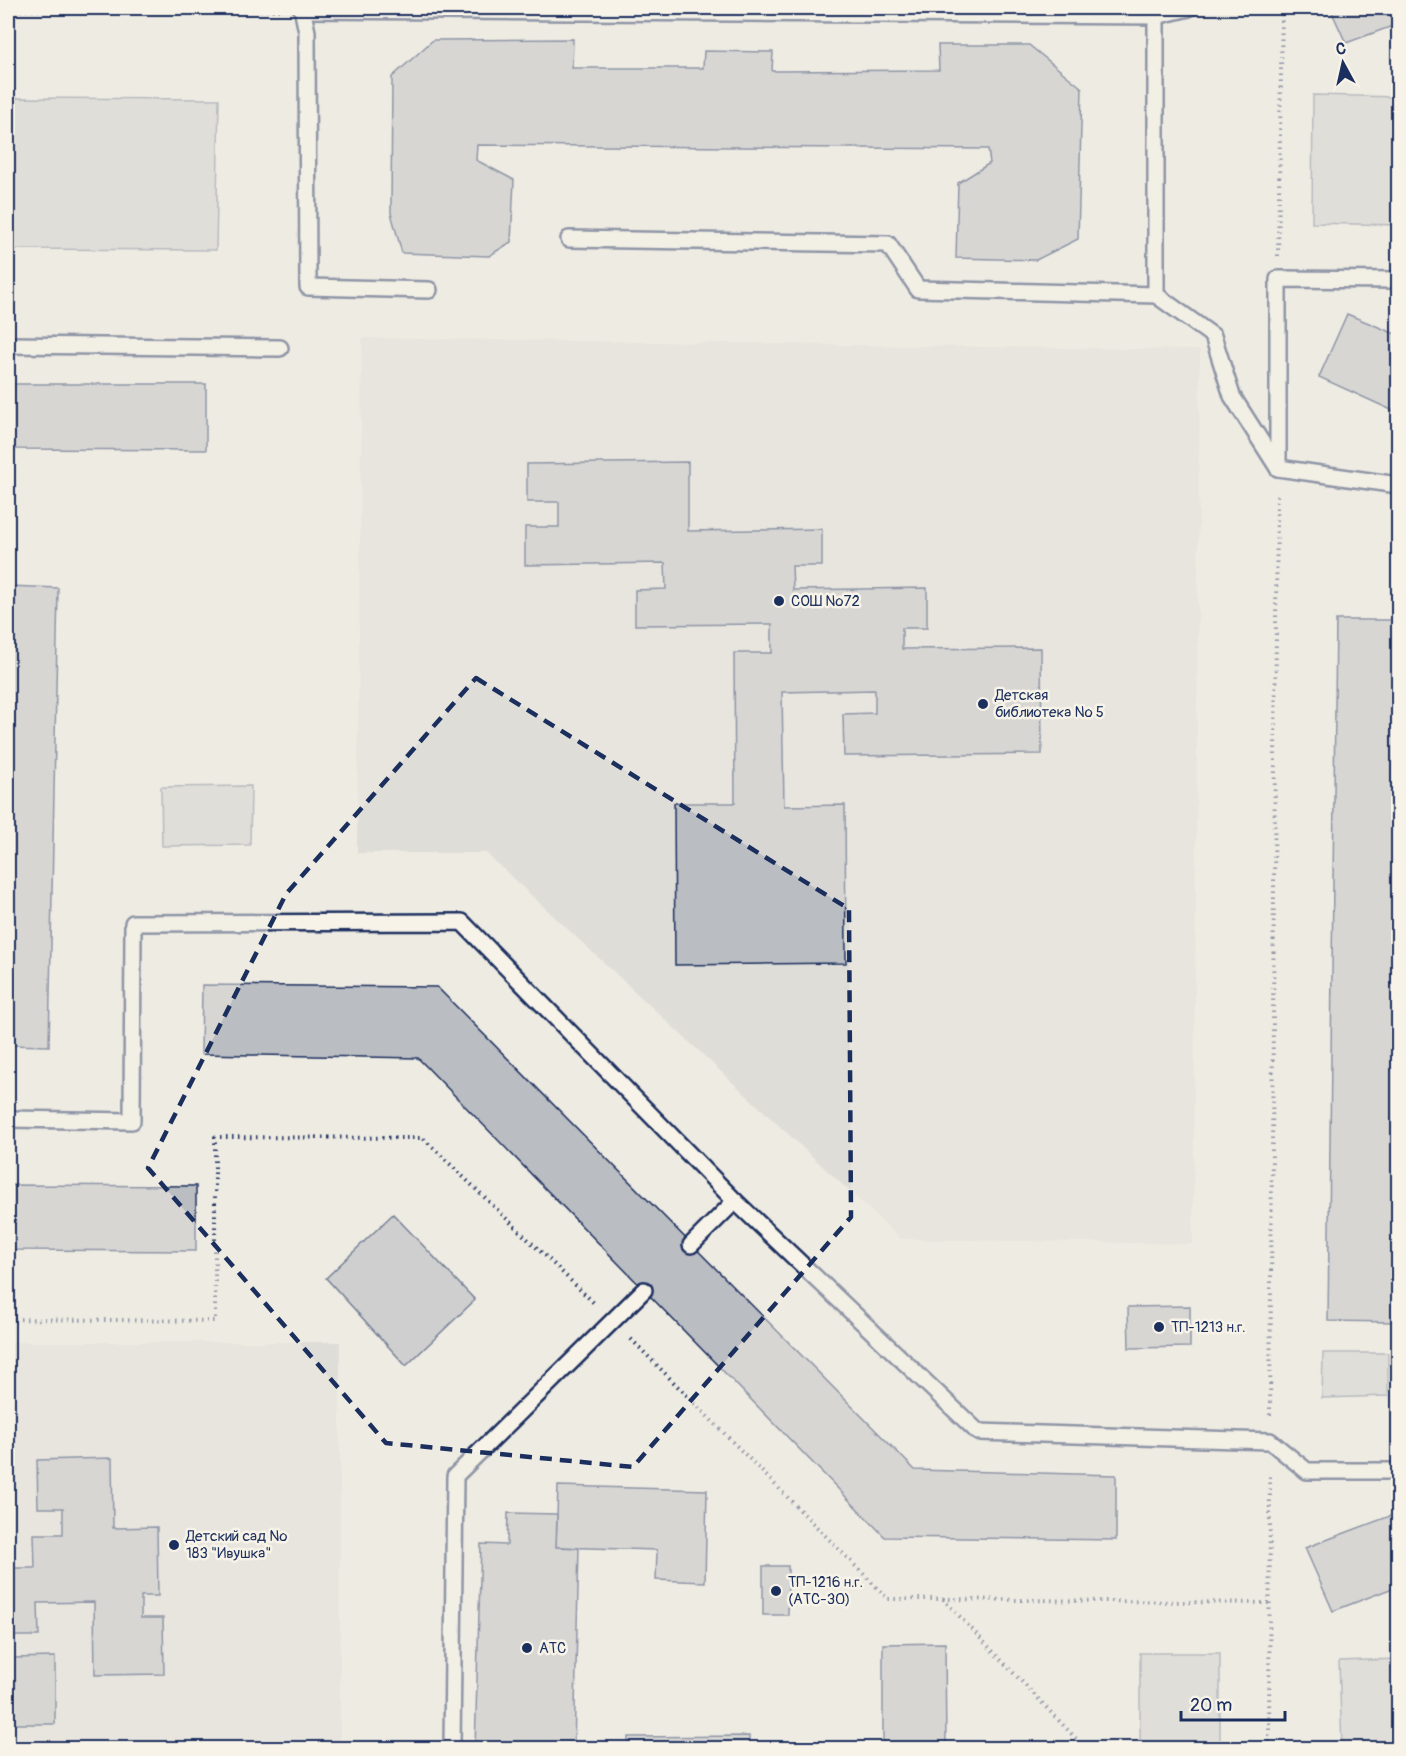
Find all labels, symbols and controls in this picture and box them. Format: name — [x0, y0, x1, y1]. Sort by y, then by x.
north arrow — [1313, 33, 1373, 93]
text: С — [1335, 39, 1347, 60]
place label: СОШ №72 — [791, 592, 860, 611]
marker: СОШ №72 — [772, 594, 786, 608]
place label: Детская библиотека № 5 — [994, 686, 1104, 722]
marker: Детская библиотека № 5 — [976, 697, 990, 711]
place label: ТП-1213 н.г. — [1171, 1318, 1246, 1337]
marker: ТП-1213 н.г. — [1152, 1320, 1166, 1334]
place label: Детский сад № 183 "Ивушка" — [185, 1527, 287, 1563]
marker: Детский сад № 183 "Ивушка" — [167, 1538, 181, 1552]
place label: ТП-1216 н.г. (АТС-30) — [788, 1573, 863, 1609]
marker: ТП-1216 н.г. (АТС-30) — [769, 1584, 783, 1598]
place label: АТС — [539, 1639, 566, 1658]
marker: АТС — [520, 1641, 534, 1655]
scale bar — [1181, 1684, 1284, 1722]
text: 20 m — [1190, 1694, 1232, 1717]

